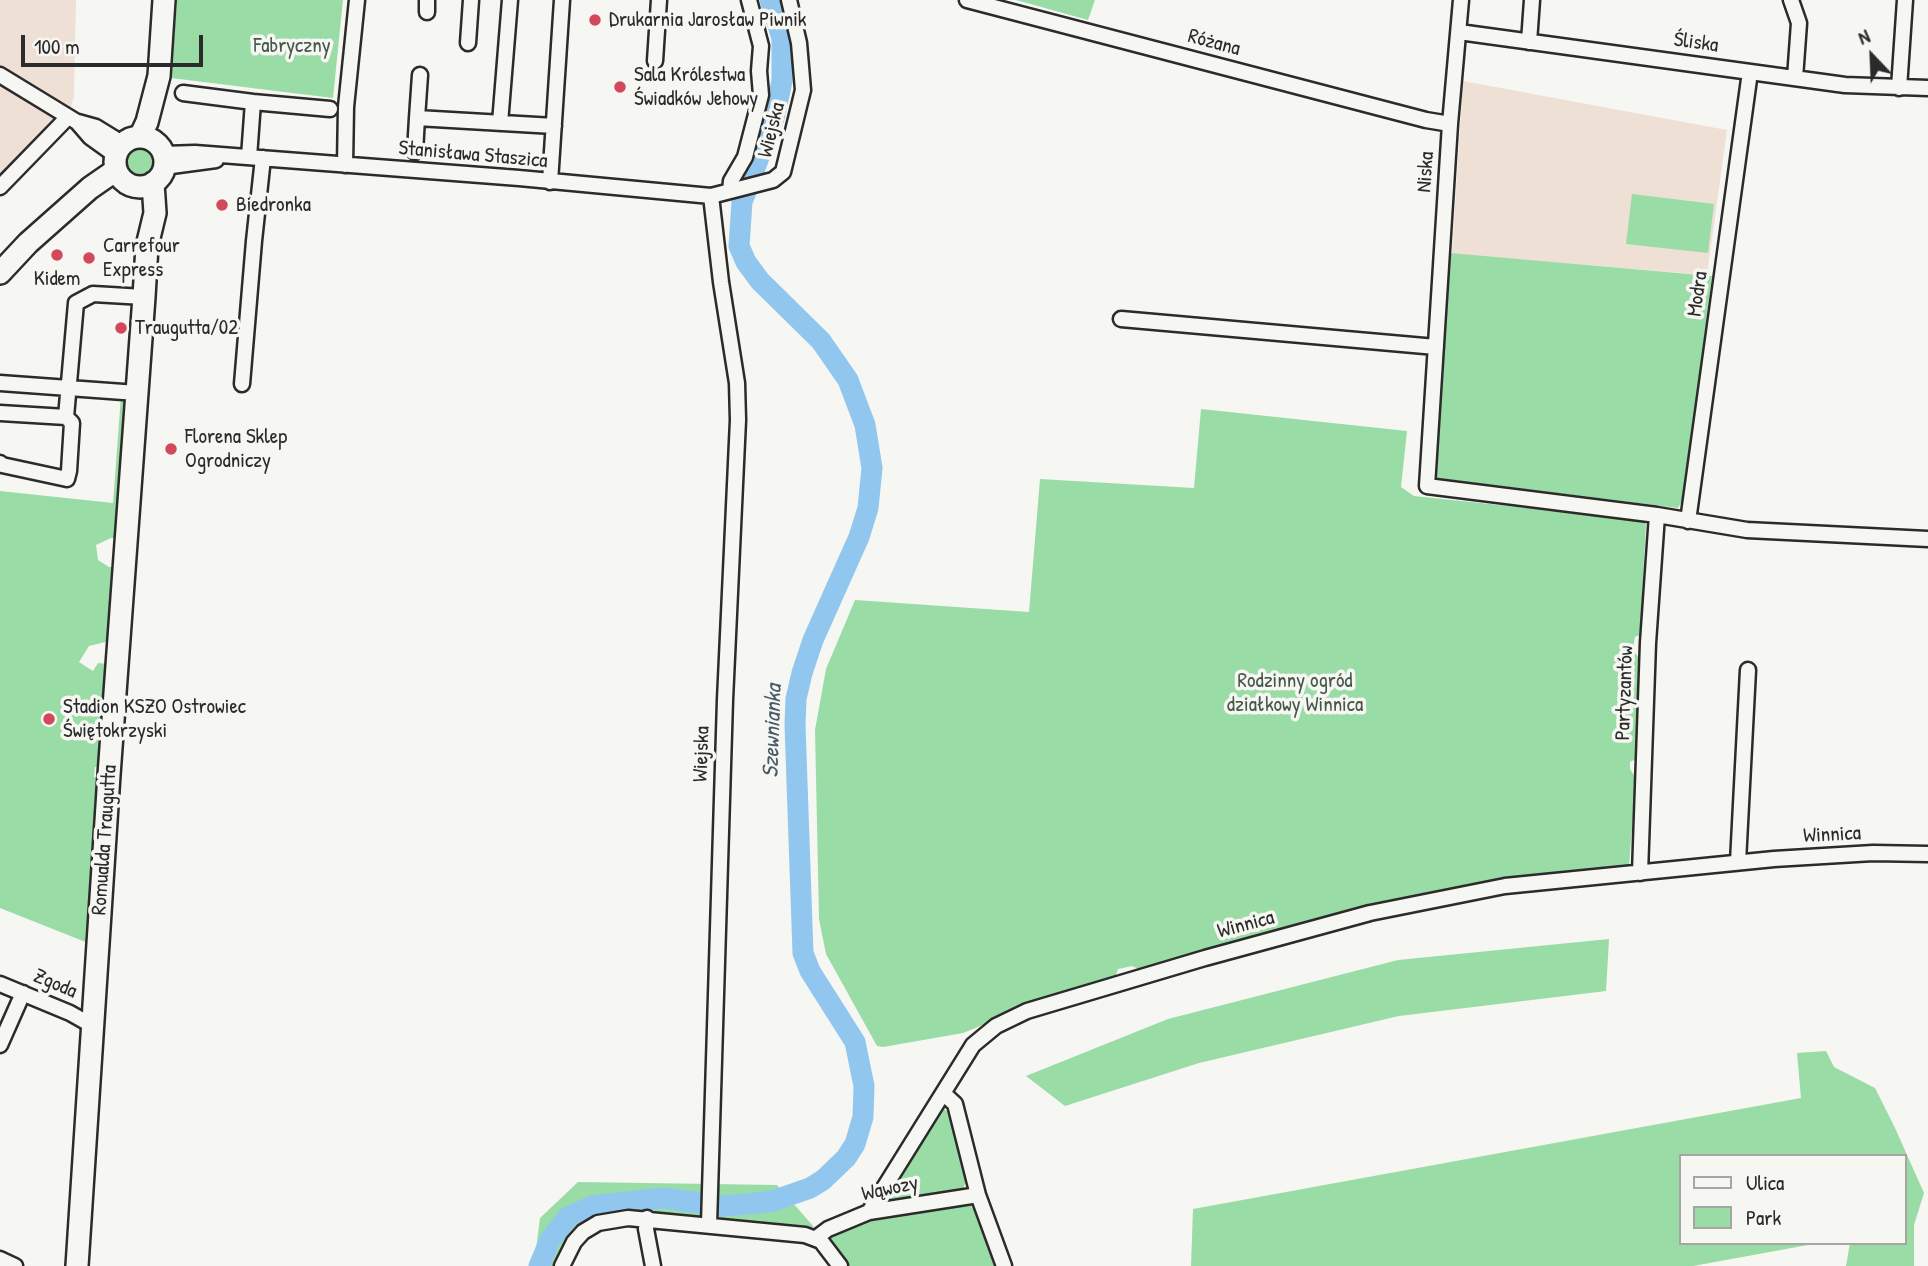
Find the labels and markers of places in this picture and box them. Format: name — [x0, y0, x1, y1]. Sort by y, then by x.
place label: Drukarnia Jarosław Piwnik — [609, 7, 807, 33]
marker: Drukarnia Jarosław Piwnik — [587, 12, 603, 28]
place label: Sala Królestwa Świadków Jehowy — [634, 62, 758, 112]
marker: Sala Królestwa Świadków Jehowy — [612, 79, 628, 95]
place label: Biedronka — [236, 192, 311, 218]
marker: Biedronka — [214, 197, 230, 213]
place label: Carrefour Express — [103, 233, 180, 283]
marker: Kidem — [49, 247, 65, 263]
marker: Carrefour Express — [81, 250, 97, 266]
place label: Kidem — [34, 266, 80, 292]
place label: Traugutta/02 — [135, 315, 238, 341]
marker: Traugutta/02 — [113, 320, 129, 336]
place label: Florena Sklep Ogrodniczy — [185, 424, 287, 474]
marker: Florena Sklep Ogrodniczy — [163, 441, 179, 457]
place label: Stadion KSZO Ostrowiec Świętokrzyski — [63, 694, 246, 744]
marker: Stadion KSZO Ostrowiec Świętokrzyski — [41, 711, 57, 727]

